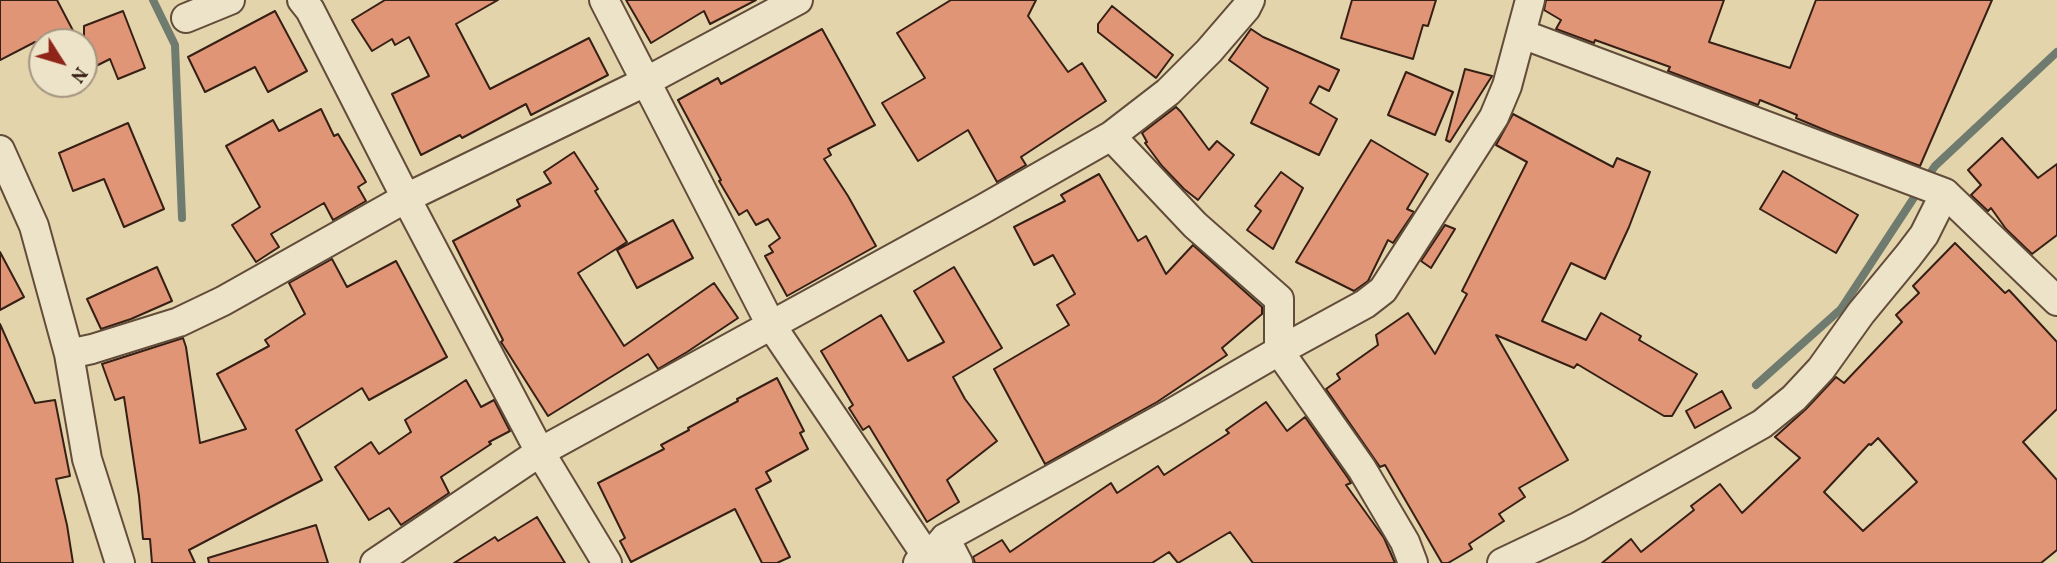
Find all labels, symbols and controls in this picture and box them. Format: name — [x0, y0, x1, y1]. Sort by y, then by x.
north arrow — [28, 28, 98, 98]
text: N — [64, 61, 93, 88]

